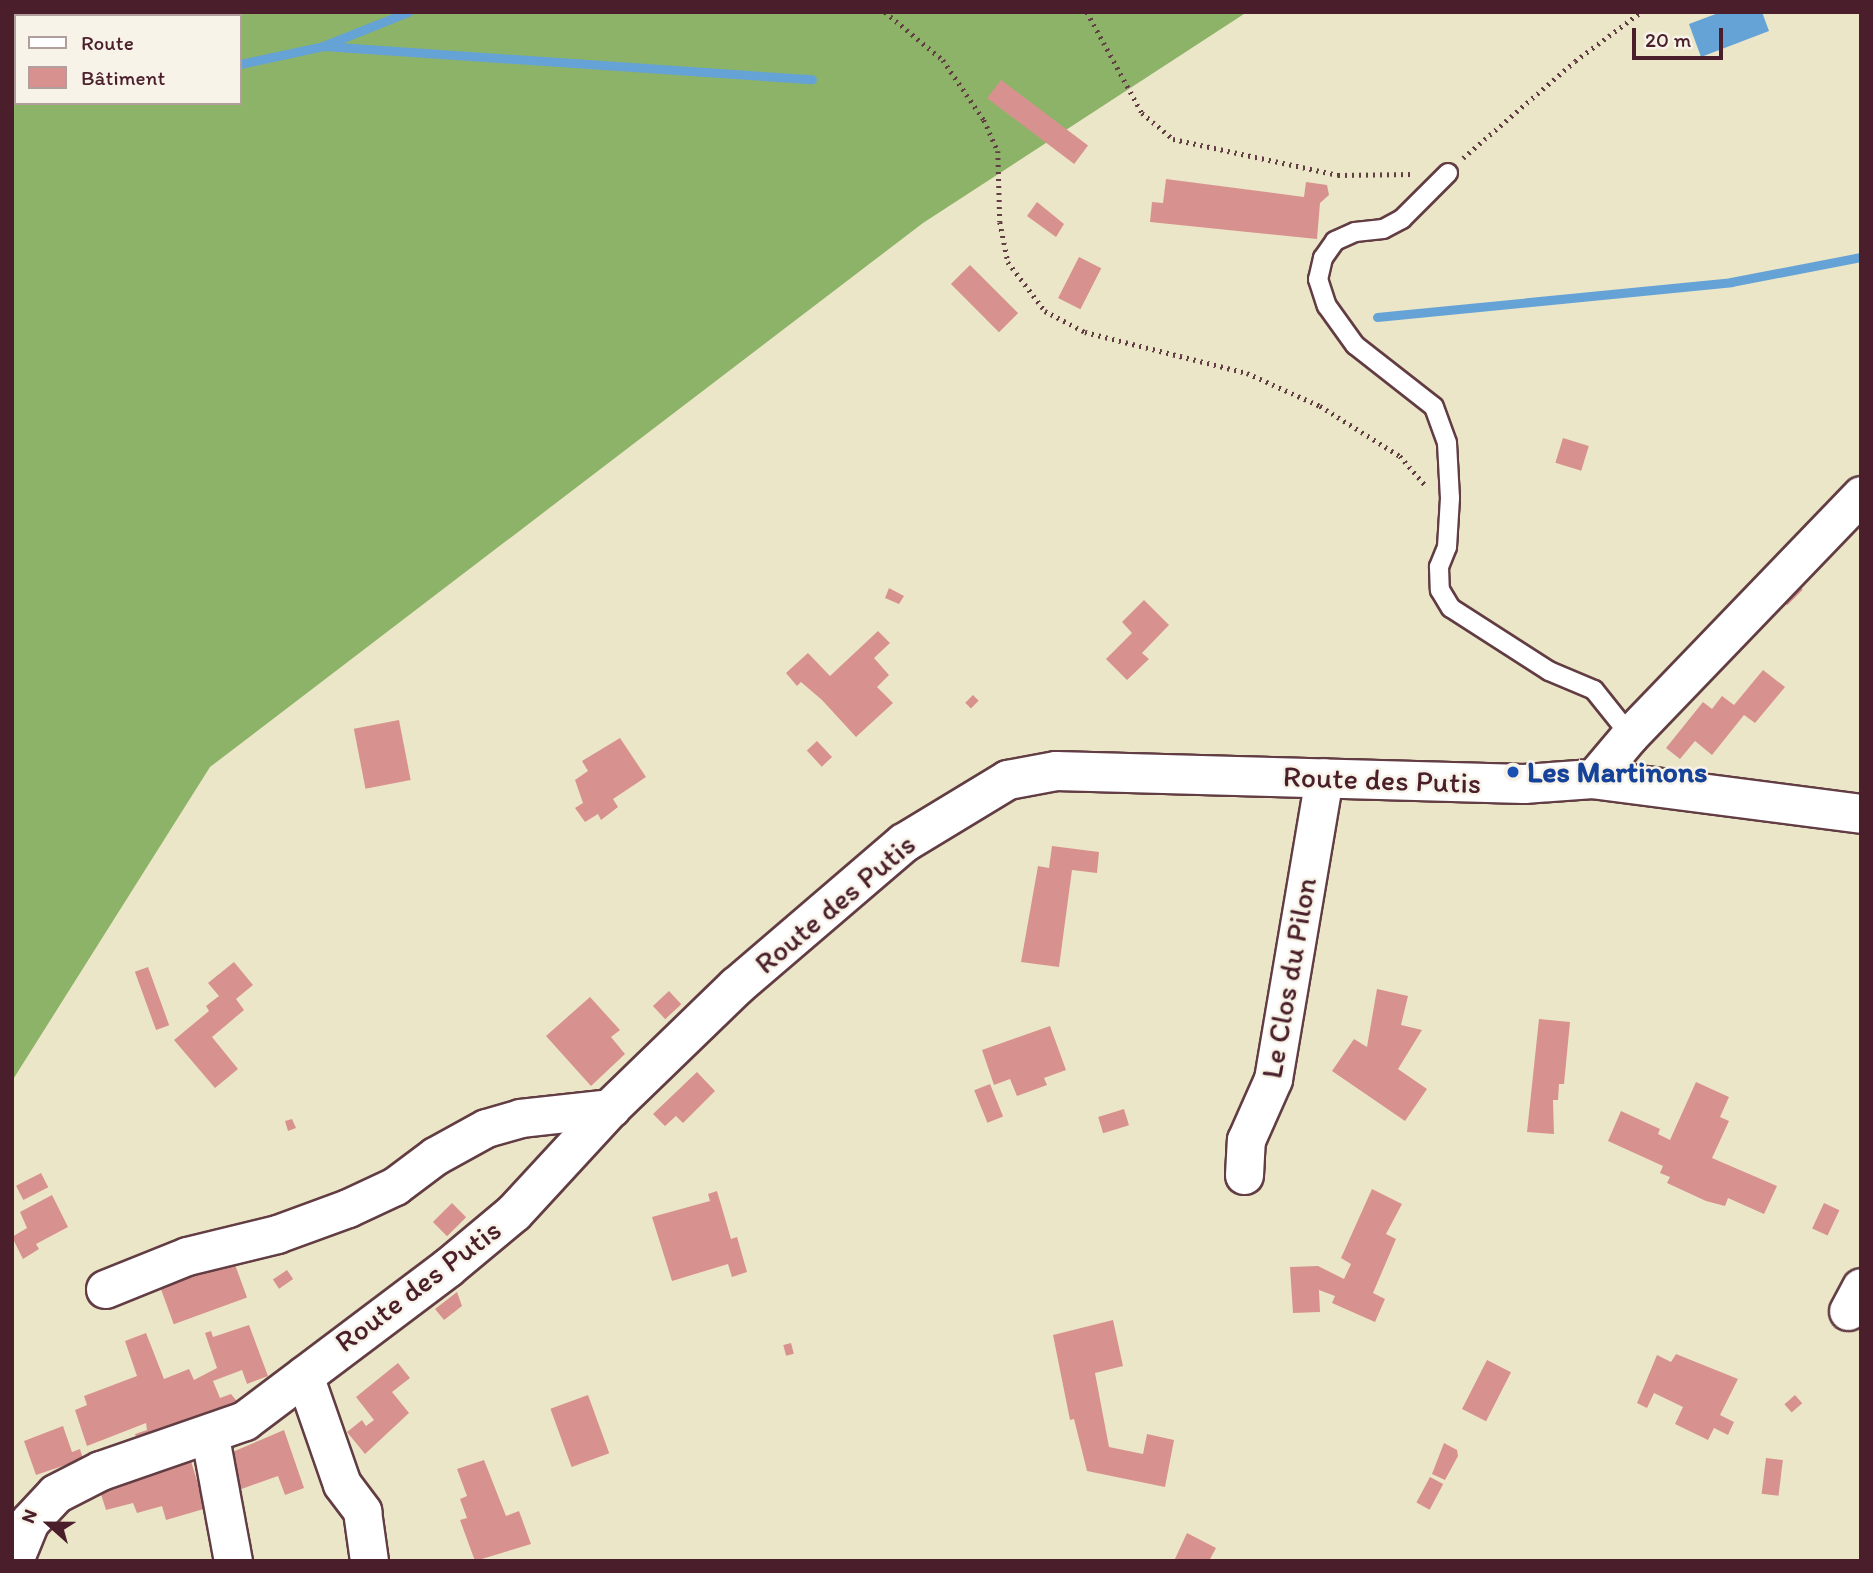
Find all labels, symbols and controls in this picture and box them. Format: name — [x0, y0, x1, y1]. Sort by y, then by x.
legend — [14, 14, 242, 105]
scale bar — [1635, 14, 1726, 58]
text: 20 m — [1645, 27, 1691, 52]
text: Route — [81, 30, 134, 55]
text: Bâtiment — [81, 65, 165, 90]
place label: Les Martinons — [1527, 754, 1709, 790]
street label: Route des Putis — [1282, 759, 1482, 801]
marker: Les Martinons — [1505, 764, 1521, 780]
street label: Route des Putis — [747, 826, 923, 982]
street label: Le Clos du Pilon — [1254, 874, 1324, 1082]
street label: Route des Putis — [328, 1212, 508, 1360]
north arrow — [14, 1489, 84, 1559]
text: N — [16, 1506, 42, 1526]

